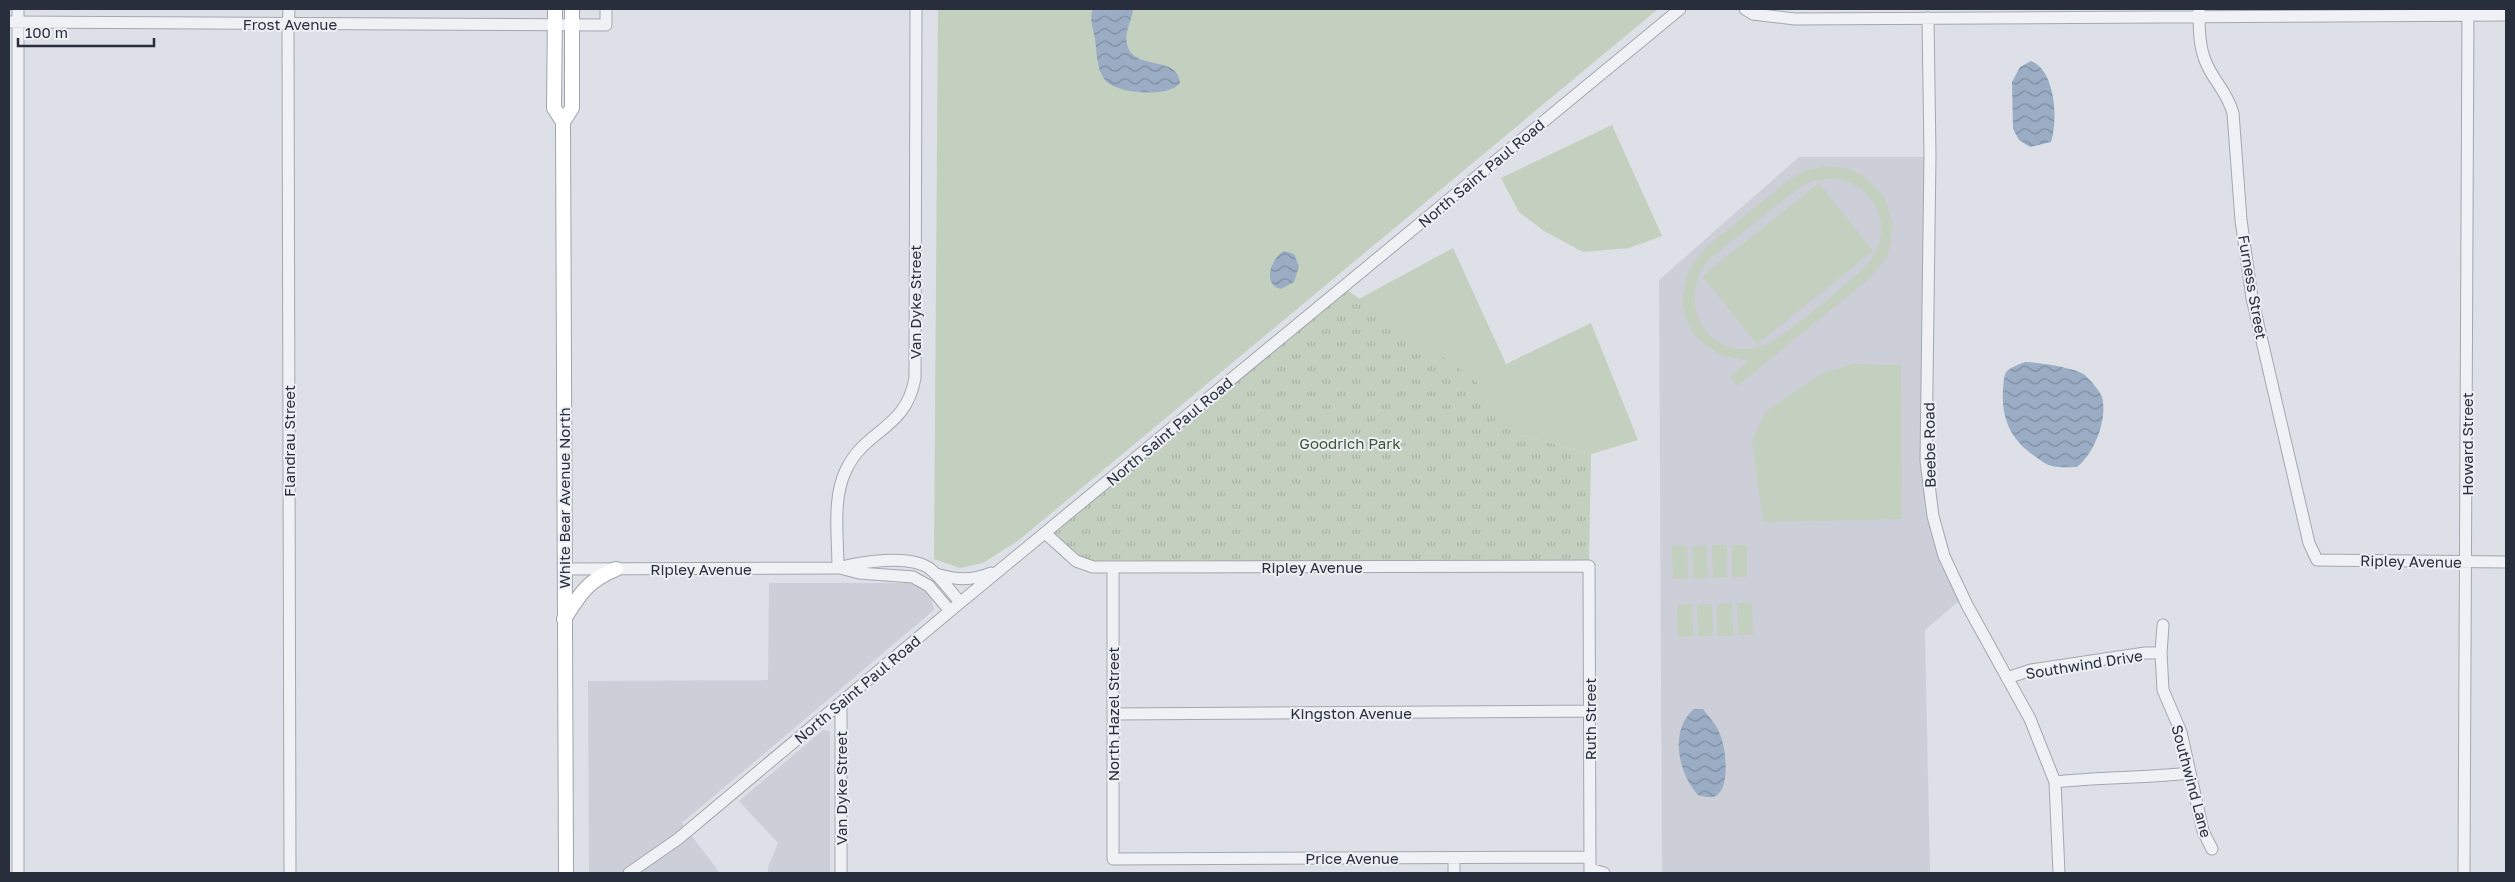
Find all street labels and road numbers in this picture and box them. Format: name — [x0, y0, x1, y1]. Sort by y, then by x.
street label: Frost Avenue — [243, 15, 337, 33]
street label: North Saint Paul Road — [1414, 115, 1548, 231]
street label: Furness Street — [2235, 233, 2271, 341]
street label: Van Dyke Street — [906, 245, 924, 359]
street label: North Saint Paul Road — [1102, 373, 1236, 489]
street label: Flandrau Street — [280, 385, 298, 497]
street label: Howard Street — [2458, 392, 2476, 496]
street label: Beebe Road — [1919, 402, 1939, 488]
street label: White Bear Avenue North — [555, 407, 573, 589]
street label: Ripley Avenue — [2360, 551, 2462, 571]
street label: Ripley Avenue — [1261, 558, 1363, 576]
street label: Ripley Avenue — [650, 560, 752, 578]
street label: North Saint Paul Road — [790, 631, 924, 747]
street label: Southwind Drive — [2024, 646, 2144, 682]
street label: North Hazel Street — [1104, 647, 1122, 781]
street label: Ruth Street — [1581, 678, 1599, 760]
street label: Kingston Avenue — [1290, 704, 1412, 722]
street label: Southwind Lane — [2168, 723, 2216, 840]
street label: Van Dyke Street — [832, 731, 850, 845]
street label: Price Avenue — [1305, 849, 1399, 867]

